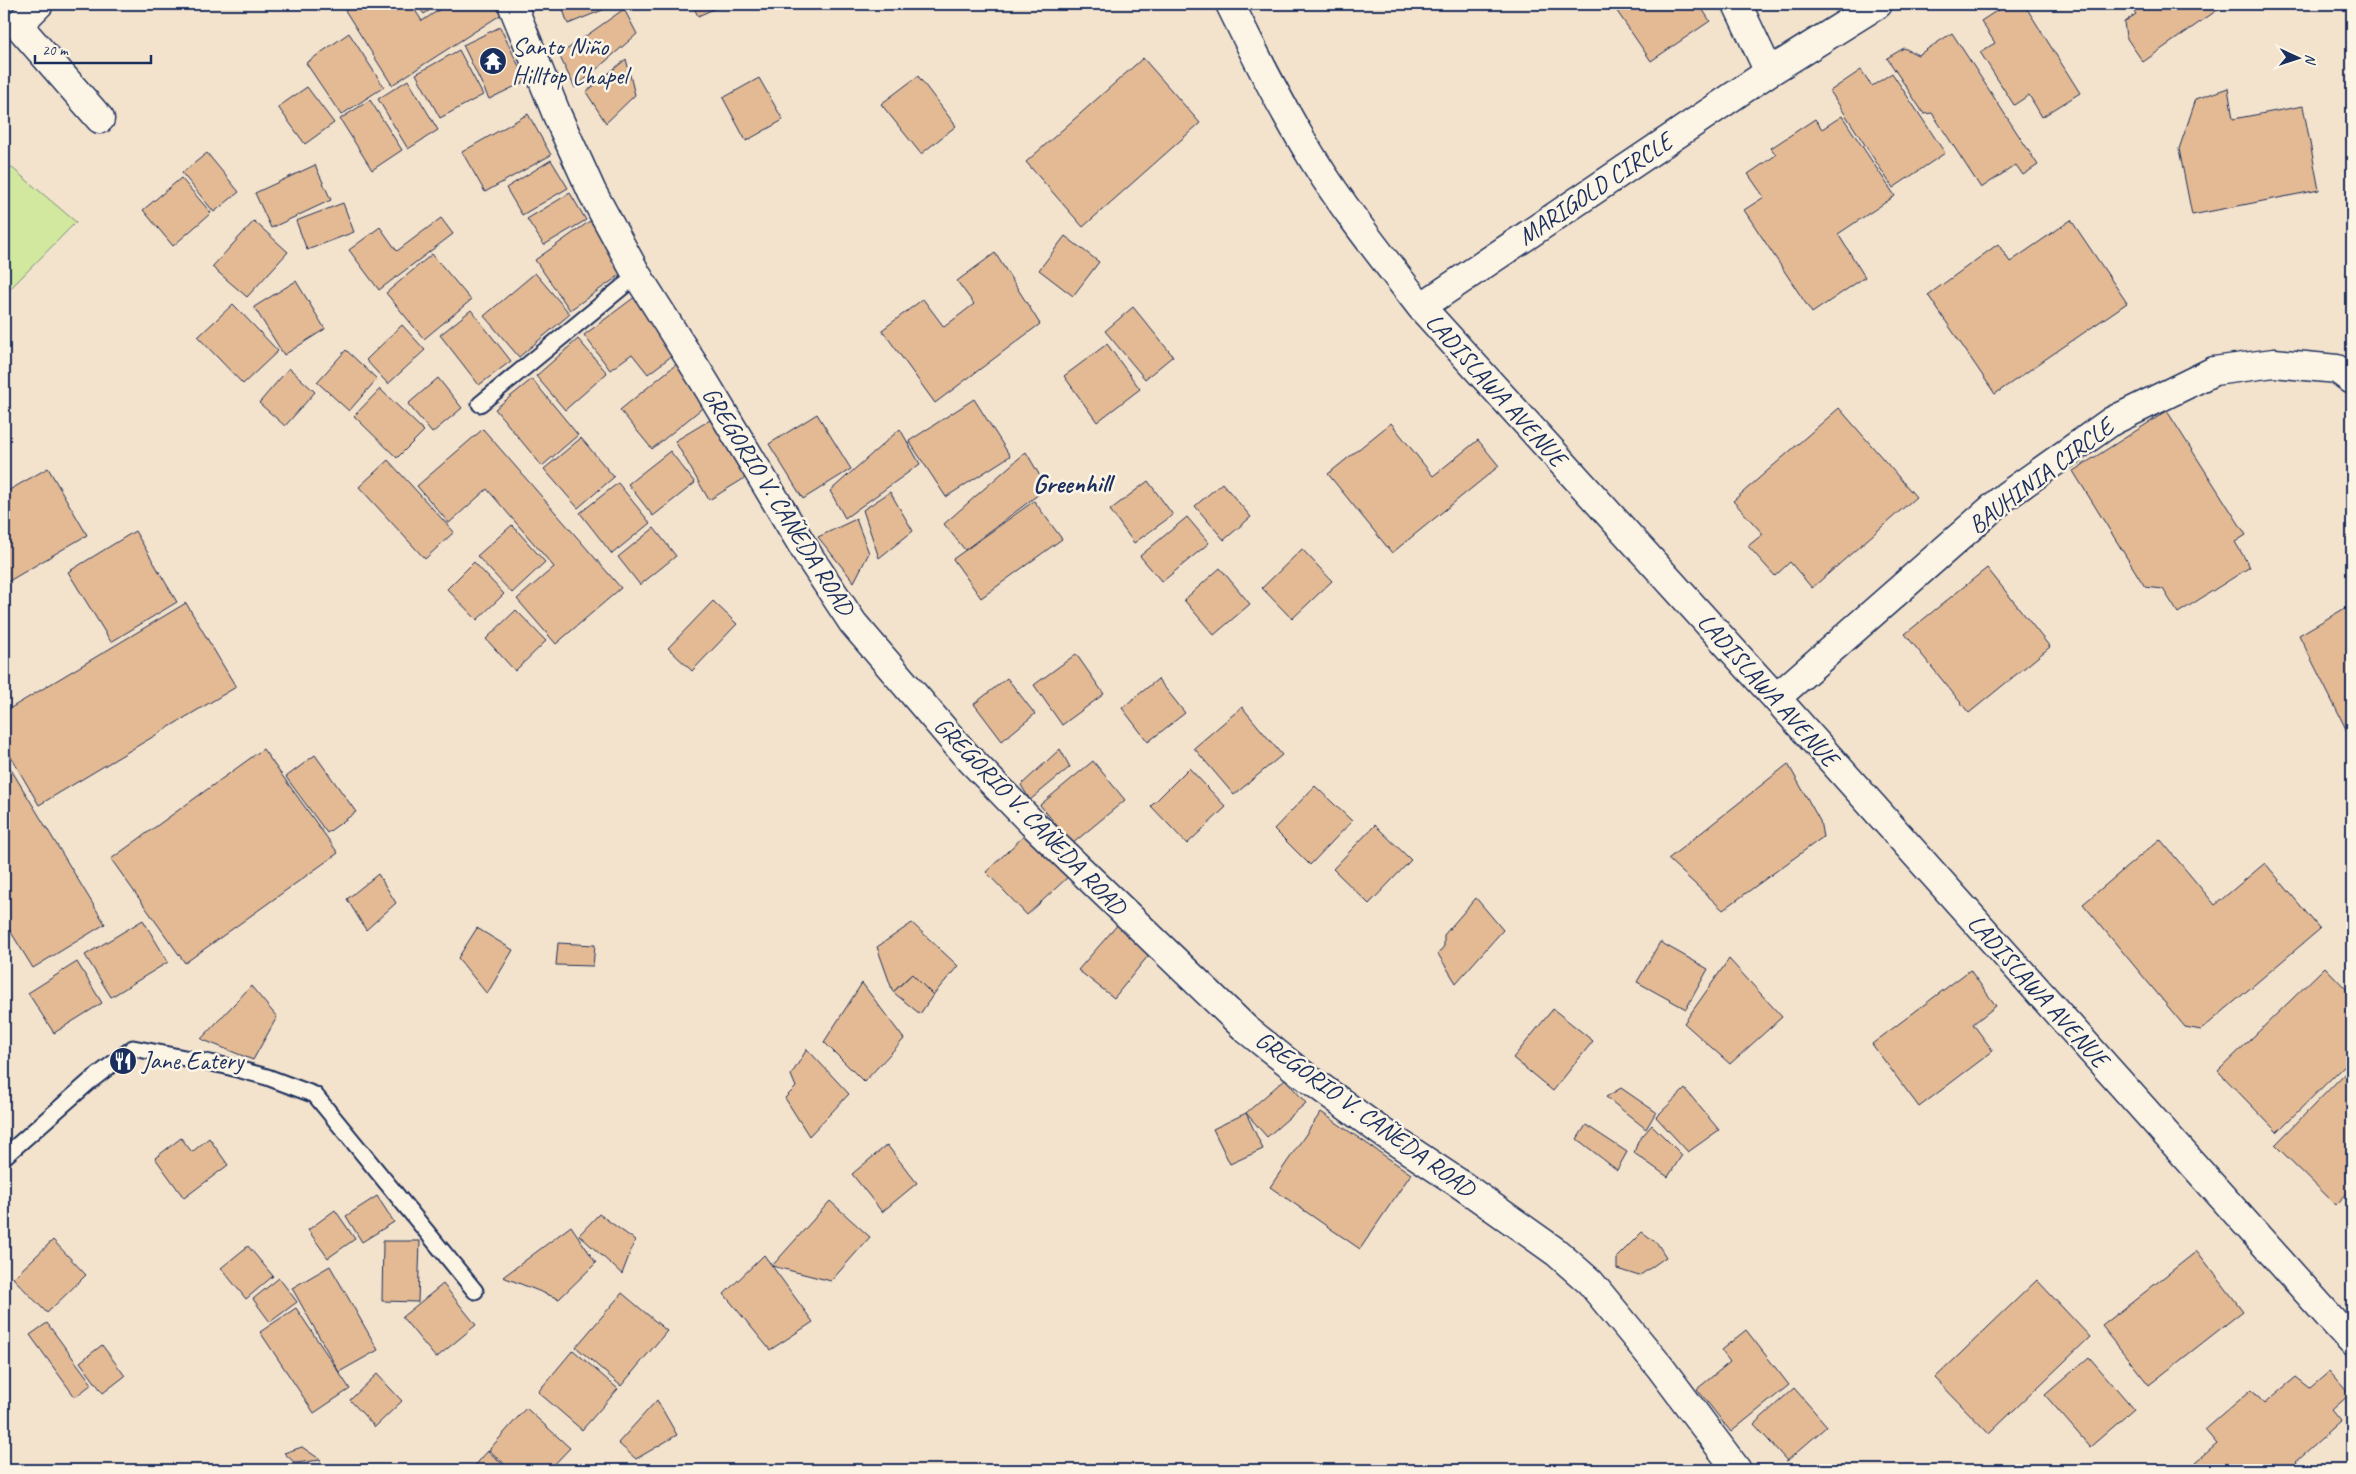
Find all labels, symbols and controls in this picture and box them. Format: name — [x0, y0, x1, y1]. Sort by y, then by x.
place label: Santo Niño Hilltop Chapel — [512, 31, 632, 92]
scale bar — [35, 32, 151, 64]
north arrow — [2274, 32, 2324, 82]
text: 20 m — [42, 41, 69, 60]
temple icon: Santo Niño Hilltop Chapel — [478, 46, 508, 76]
text: N — [2302, 54, 2319, 66]
street label: MARIGOLD CIRCLE — [1512, 124, 1681, 252]
street label: LADISLAWA AVENUE — [1419, 306, 1576, 476]
street label: GREGORIO V. CAÑEDA ROAD — [695, 381, 863, 623]
street label: BAUHINIA CIRCLE — [1962, 409, 2122, 541]
district label: Greenhill — [1033, 467, 1115, 500]
street label: LADISLAWA AVENUE — [1691, 606, 1848, 776]
street label: GREGORIO V. CAÑEDA ROAD — [927, 710, 1135, 924]
street label: LADISLAWA AVENUE — [1961, 907, 2118, 1077]
street label: GREGORIO V. CAÑEDA ROAD — [1249, 1024, 1483, 1206]
place label: Jane Eatery — [141, 1045, 246, 1077]
restaurant icon: Jane Eatery — [108, 1046, 138, 1076]

